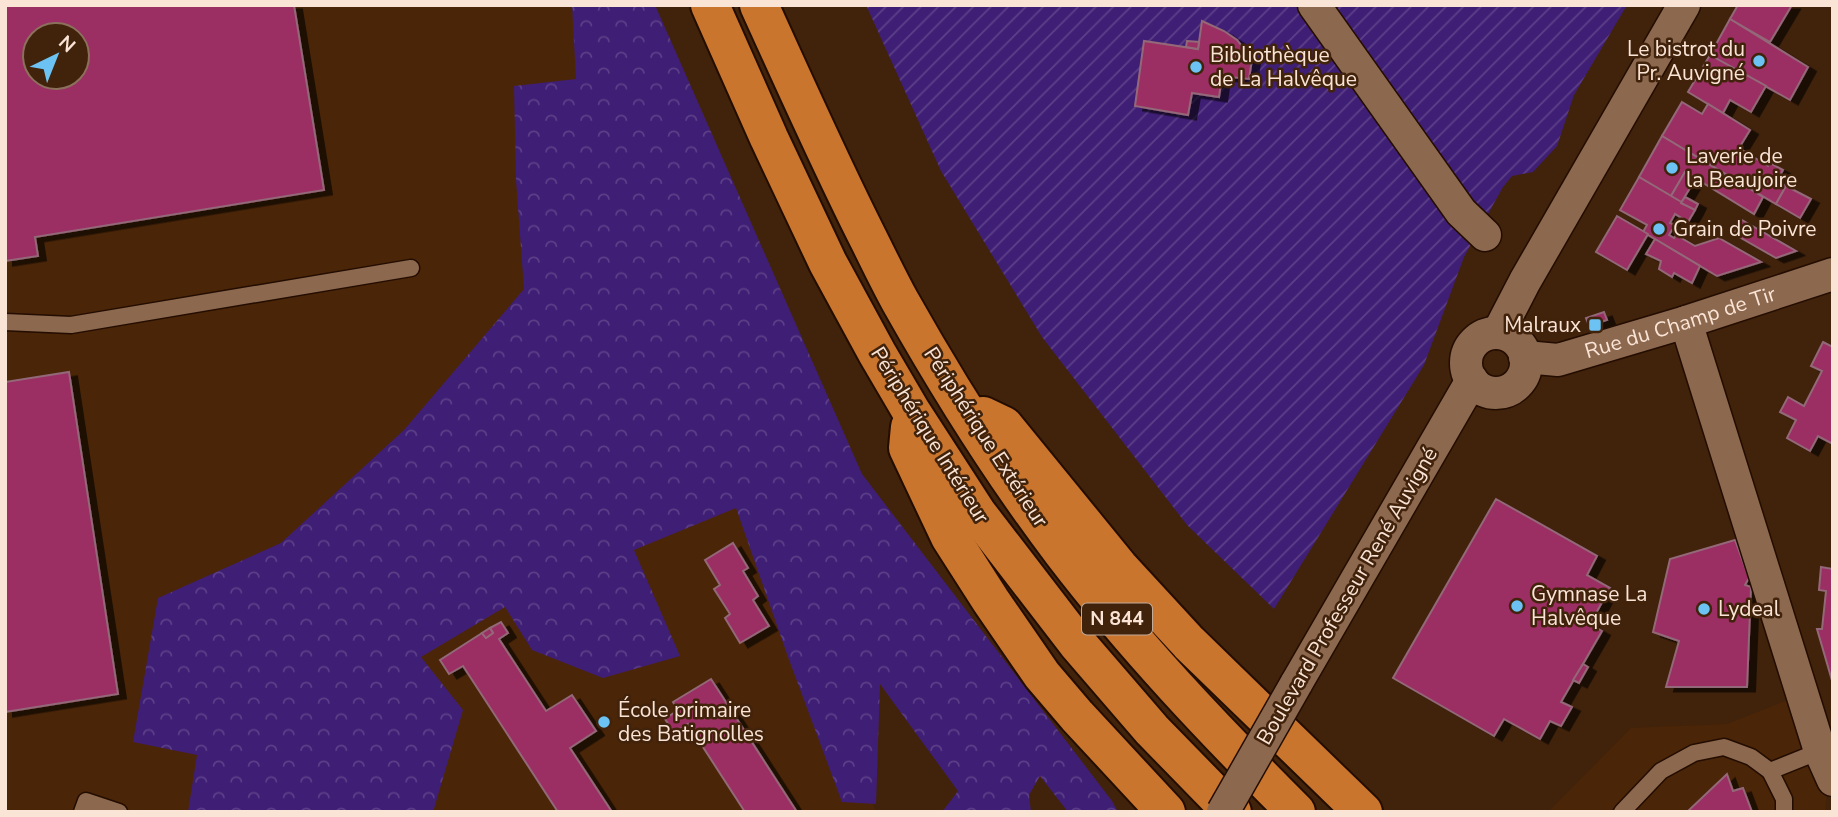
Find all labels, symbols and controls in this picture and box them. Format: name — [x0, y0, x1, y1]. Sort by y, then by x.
north arrow — [21, 21, 91, 91]
text: N — [53, 30, 81, 59]
place label: Le bistrot du Pr. Auvigné — [1627, 35, 1745, 87]
place label: Bibliothèque de La Halvêque — [1210, 41, 1357, 93]
marker: Le bistrot du Pr. Auvigné — [1751, 53, 1767, 69]
marker: Bibliothèque de La Halvêque — [1188, 59, 1204, 75]
place label: Laverie de la Beaujoire — [1686, 142, 1797, 194]
marker: Laverie de la Beaujoire — [1664, 160, 1680, 176]
place label: Grain de Poivre — [1673, 215, 1817, 243]
marker: Grain de Poivre — [1651, 221, 1667, 237]
street label: Rue du Champ de Tir — [1581, 279, 1780, 365]
place label: Malraux — [1504, 311, 1581, 339]
marker: Malraux — [1587, 317, 1603, 333]
street label: Périphérique Intérieur — [864, 341, 996, 529]
street label: Périphérique Extérieur — [917, 342, 1055, 533]
street label: Boulevard Professeur René Auvigné — [1250, 442, 1444, 750]
place label: Gymnase La Halvêque — [1531, 580, 1647, 632]
place label: Lydeal — [1718, 595, 1781, 623]
marker: Gymnase La Halvêque — [1509, 598, 1525, 614]
marker: Lydeal — [1696, 601, 1712, 617]
road number: N 844 — [1082, 604, 1152, 634]
place label: École primaire des Batignolles — [618, 696, 764, 748]
marker: École primaire des Batignolles — [596, 714, 612, 730]

